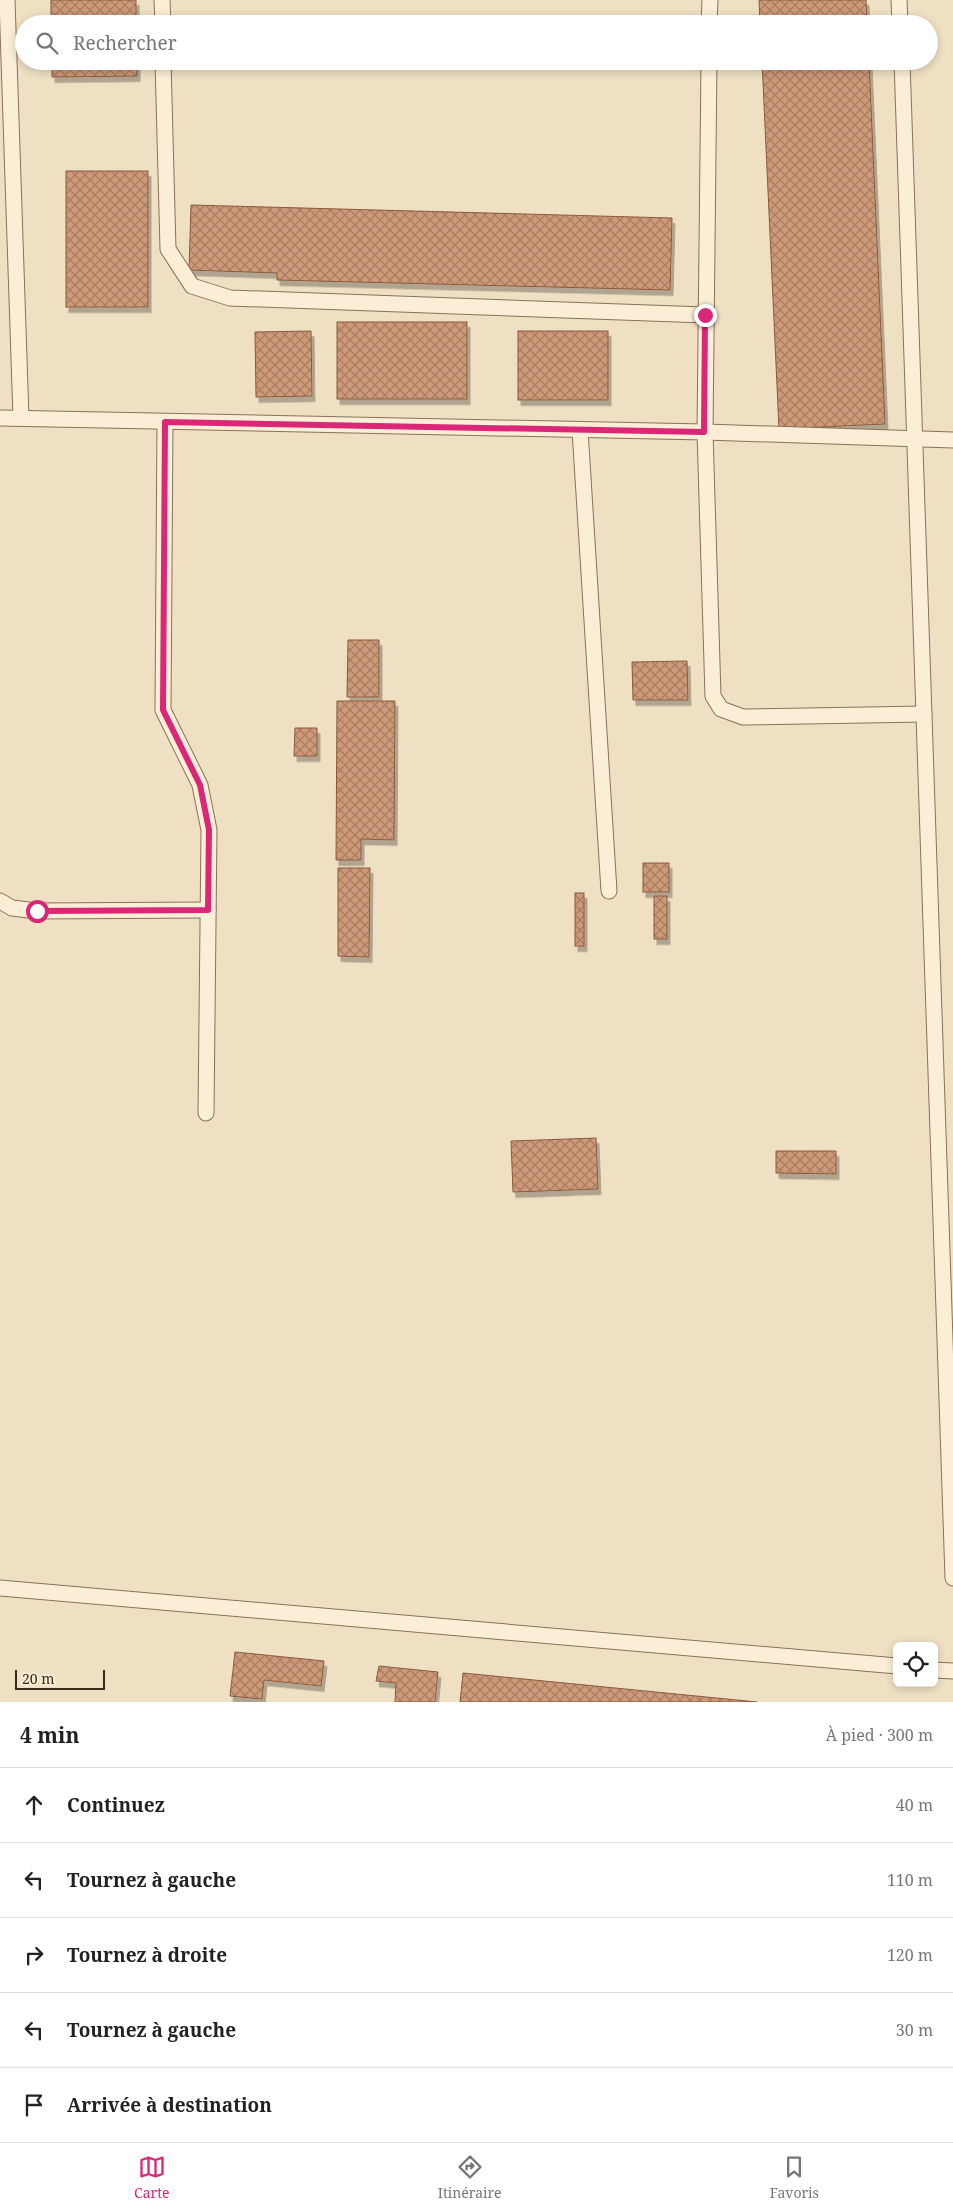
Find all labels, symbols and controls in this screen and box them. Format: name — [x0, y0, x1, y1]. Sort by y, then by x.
search box — [15, 15, 938, 70]
icon: search — [33, 29, 61, 57]
text: Rechercher — [73, 30, 177, 56]
route end — [694, 304, 717, 327]
route start — [26, 900, 49, 923]
map controls — [893, 1642, 938, 1687]
button: locate — [893, 1642, 938, 1687]
scale bar — [15, 1667, 105, 1690]
text: 20 m — [22, 1669, 55, 1688]
text: 4 min — [20, 1721, 79, 1749]
text: À pied · 300 m — [826, 1724, 933, 1746]
icon: ahead — [20, 1791, 48, 1819]
text: Continuez — [67, 1792, 165, 1818]
text: 40 m — [896, 1794, 933, 1816]
icon: left — [20, 1866, 48, 1894]
text: Tournez à gauche — [67, 1867, 236, 1893]
text: 110 m — [887, 1869, 933, 1891]
icon: right — [20, 1941, 48, 1969]
text: Tournez à droite — [67, 1942, 227, 1968]
text: 120 m — [887, 1944, 933, 1966]
icon: left — [20, 2016, 48, 2044]
text: Tournez à gauche — [67, 2017, 236, 2043]
text: 30 m — [896, 2019, 933, 2041]
icon: arrive — [20, 2091, 48, 2119]
text: Arrivée à destination — [67, 2092, 272, 2118]
tab: Carte — [134, 2153, 170, 2202]
tab: Itinéraire — [438, 2153, 502, 2202]
tab: Favoris — [770, 2153, 819, 2202]

